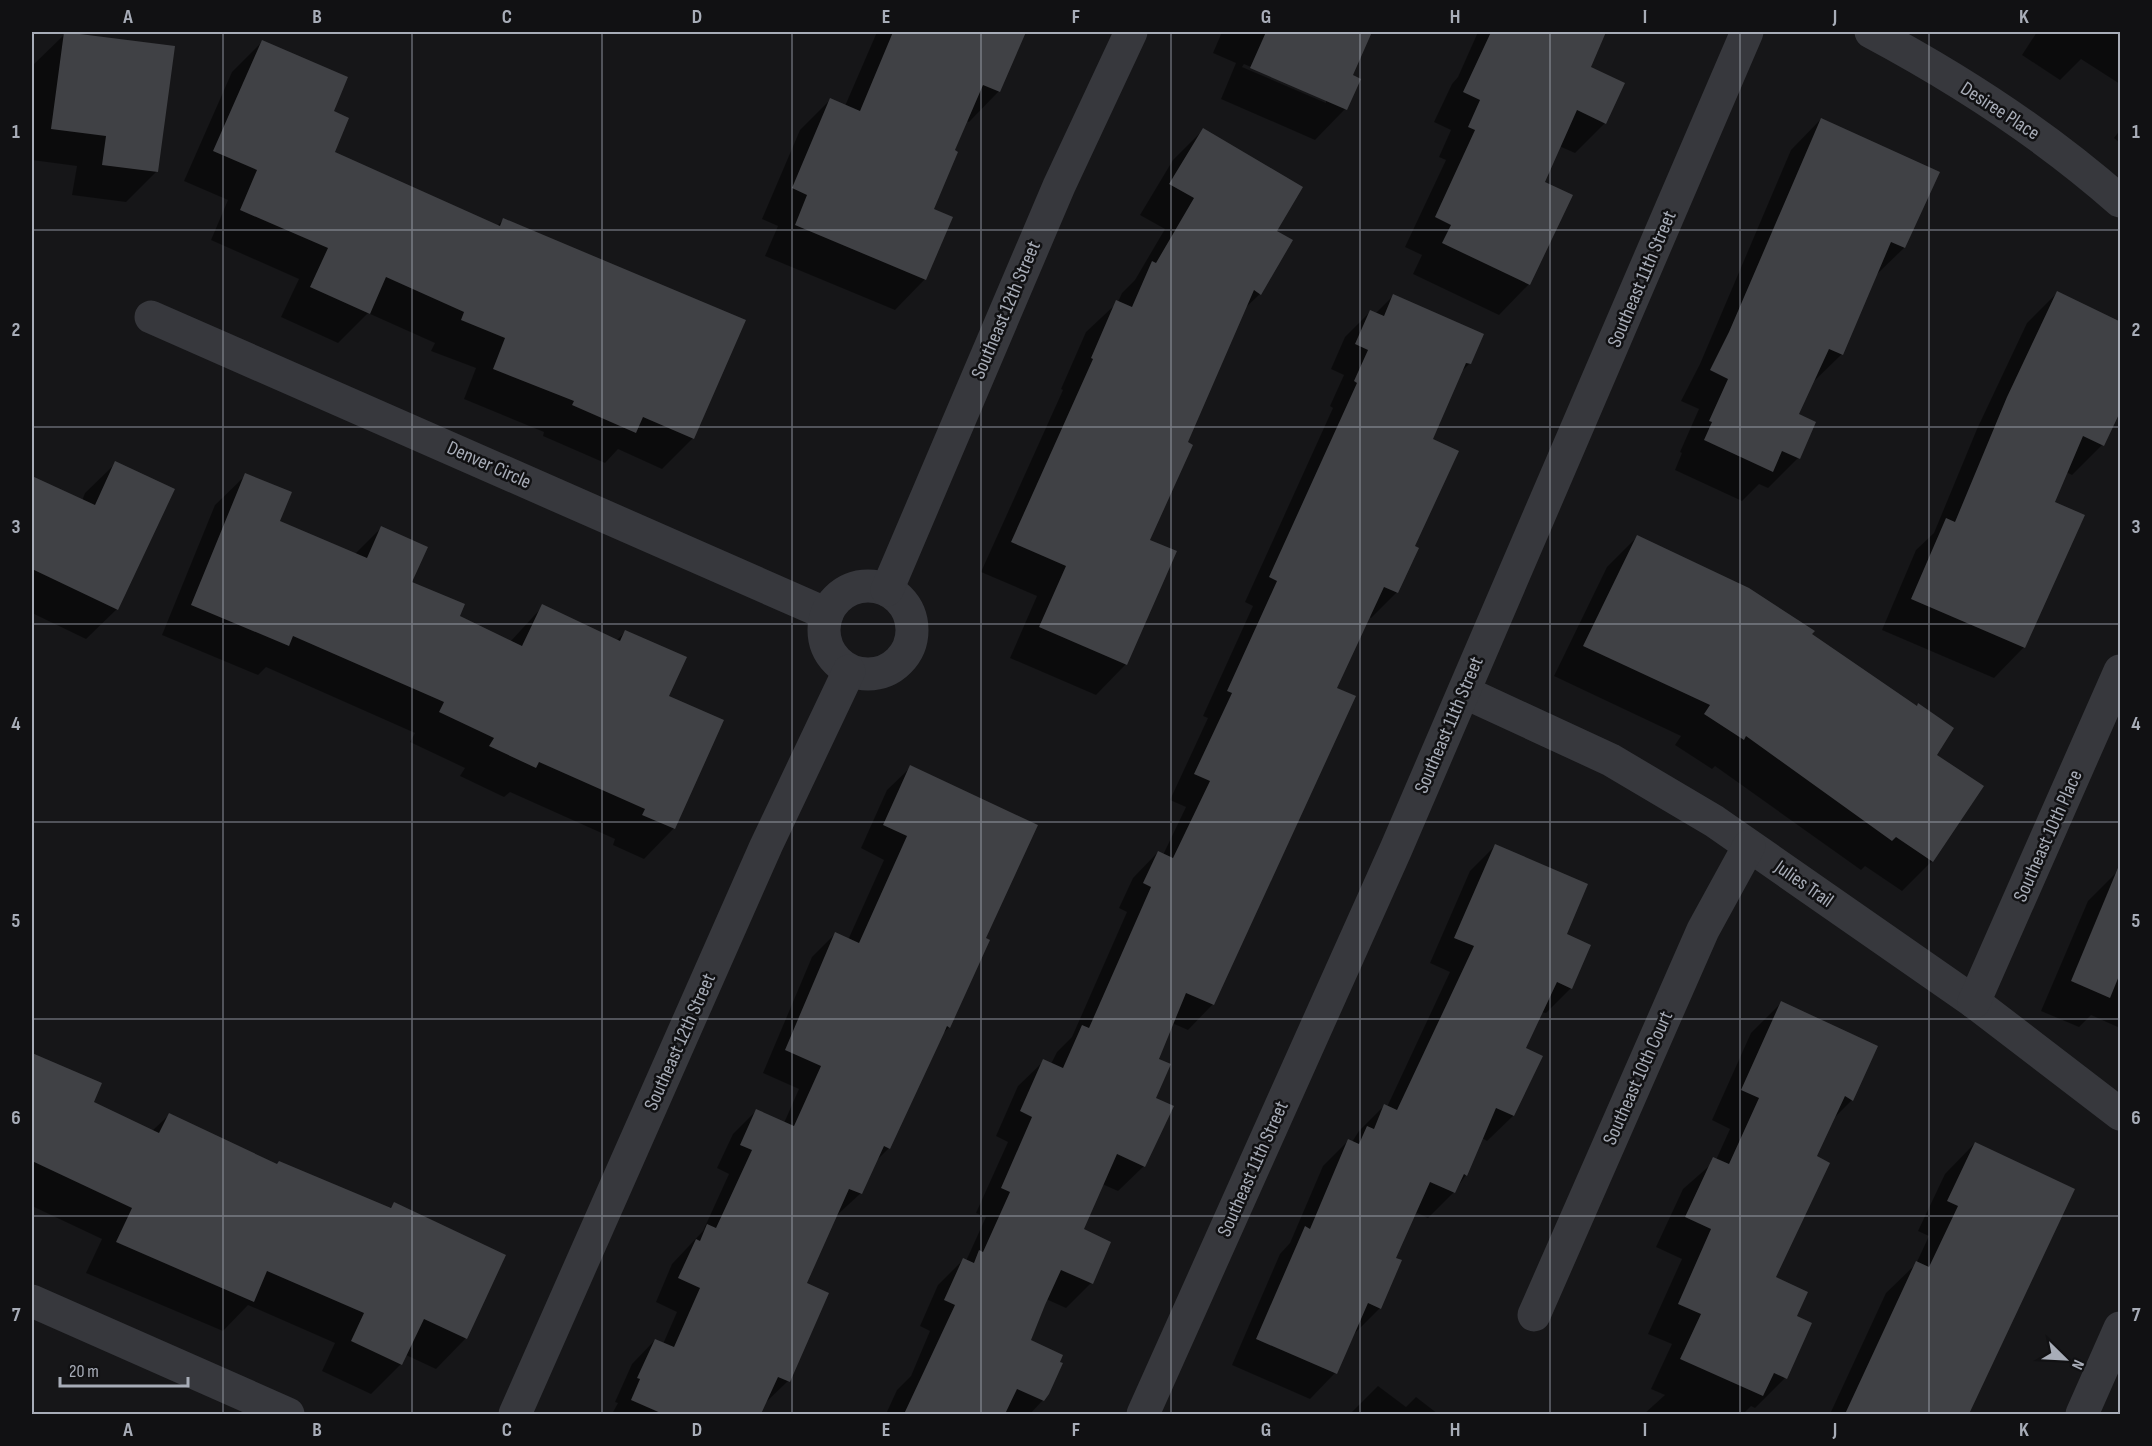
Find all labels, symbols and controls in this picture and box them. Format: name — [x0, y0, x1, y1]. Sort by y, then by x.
text: A — [122, 5, 133, 29]
text: B — [312, 5, 322, 29]
text: C — [502, 5, 512, 29]
text: D — [692, 5, 702, 29]
text: E — [882, 5, 890, 29]
text: F — [1072, 5, 1080, 29]
text: G — [1261, 5, 1271, 29]
text: H — [1450, 5, 1460, 29]
text: I — [1643, 5, 1647, 29]
text: J — [1832, 5, 1837, 29]
text: K — [2019, 5, 2029, 29]
street label: Desiree Place — [1956, 77, 2044, 145]
text: 1 — [12, 120, 20, 144]
text: 1 — [2132, 120, 2140, 144]
street label: Southeast 11th Street — [1602, 207, 1682, 351]
street label: Southeast 12th Street — [966, 237, 1046, 383]
text: 2 — [12, 318, 20, 342]
text: 2 — [2132, 318, 2140, 342]
street label: Denver Circle — [443, 436, 535, 494]
text: 3 — [12, 515, 21, 539]
text: 3 — [2132, 515, 2141, 539]
street label: Southeast 11th Street — [1409, 653, 1489, 797]
text: 4 — [11, 712, 21, 736]
text: 4 — [2131, 712, 2141, 736]
street label: Southeast 10th Place — [2008, 766, 2088, 906]
street label: Julies Trail — [1769, 855, 1838, 913]
text: 5 — [12, 909, 21, 933]
text: 5 — [2132, 909, 2141, 933]
street label: Southeast 12th Street — [639, 970, 721, 1114]
street label: Southeast 10th Court — [1598, 1007, 1678, 1149]
street label: Southeast 11th Street — [1212, 1097, 1294, 1241]
text: 6 — [11, 1106, 21, 1130]
text: 6 — [2131, 1106, 2141, 1130]
text: 7 — [12, 1303, 21, 1327]
text: 7 — [2132, 1303, 2141, 1327]
north arrow — [2035, 1329, 2095, 1389]
scale bar — [60, 1350, 188, 1388]
text: N — [2067, 1357, 2088, 1372]
text: 20 m — [69, 1361, 99, 1382]
text: A — [122, 1418, 133, 1442]
text: B — [312, 1418, 322, 1442]
text: C — [502, 1418, 512, 1442]
text: D — [692, 1418, 702, 1442]
text: E — [882, 1418, 890, 1442]
text: F — [1072, 1418, 1080, 1442]
text: G — [1261, 1418, 1271, 1442]
text: H — [1450, 1418, 1460, 1442]
text: I — [1643, 1418, 1647, 1442]
text: J — [1832, 1418, 1837, 1442]
text: K — [2019, 1418, 2029, 1442]

